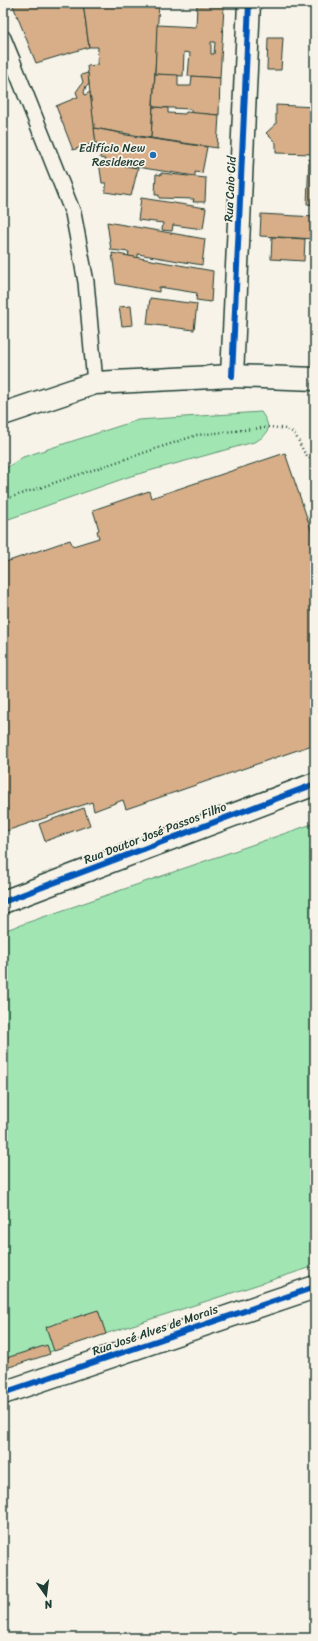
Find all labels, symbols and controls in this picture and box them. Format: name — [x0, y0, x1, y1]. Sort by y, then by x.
place label: Edifício New Residence — [79, 137, 146, 173]
marker: Edifício New Residence — [148, 150, 158, 160]
street label: Rua Caio Cid — [217, 154, 243, 222]
street label: Rua Doutor José Passos Filho — [80, 796, 230, 870]
street label: Rua José Alves de Morais — [89, 1298, 221, 1362]
north arrow — [26, 1575, 66, 1615]
text: N — [42, 1594, 55, 1614]

